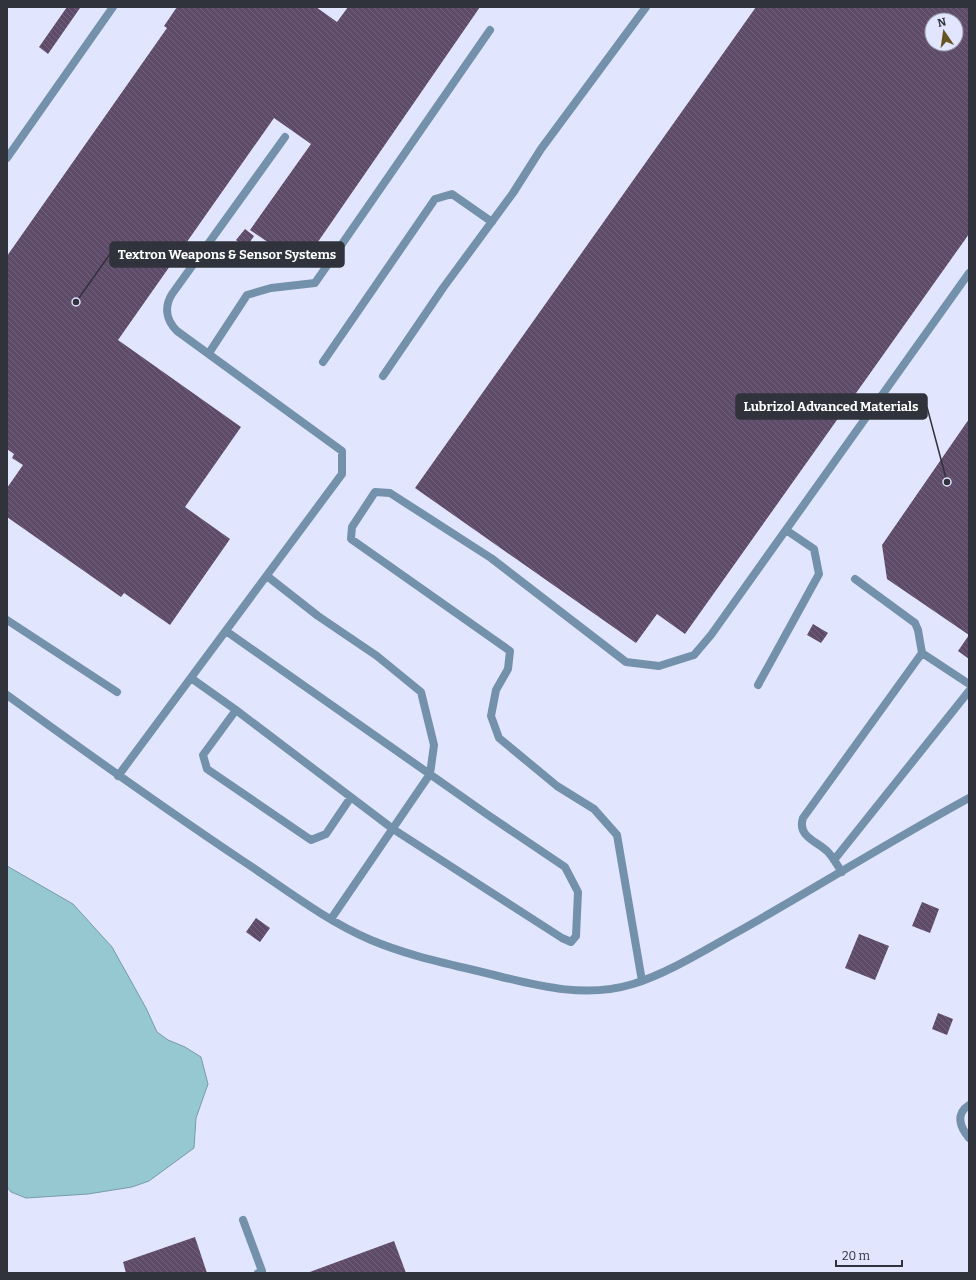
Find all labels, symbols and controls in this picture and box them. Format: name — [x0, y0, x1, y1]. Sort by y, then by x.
north arrow — [924, 12, 964, 52]
text: N — [936, 15, 948, 30]
callout: Textron Weapons & Sensor Systems — [110, 242, 344, 267]
text: Textron Weapons & Sensor Systems — [118, 247, 336, 262]
callout: Lubrizol Advanced Materials — [736, 394, 927, 419]
text: Lubrizol Advanced Materials — [744, 399, 918, 414]
scale bar — [836, 1242, 902, 1268]
text: 20 m — [842, 1249, 871, 1263]

